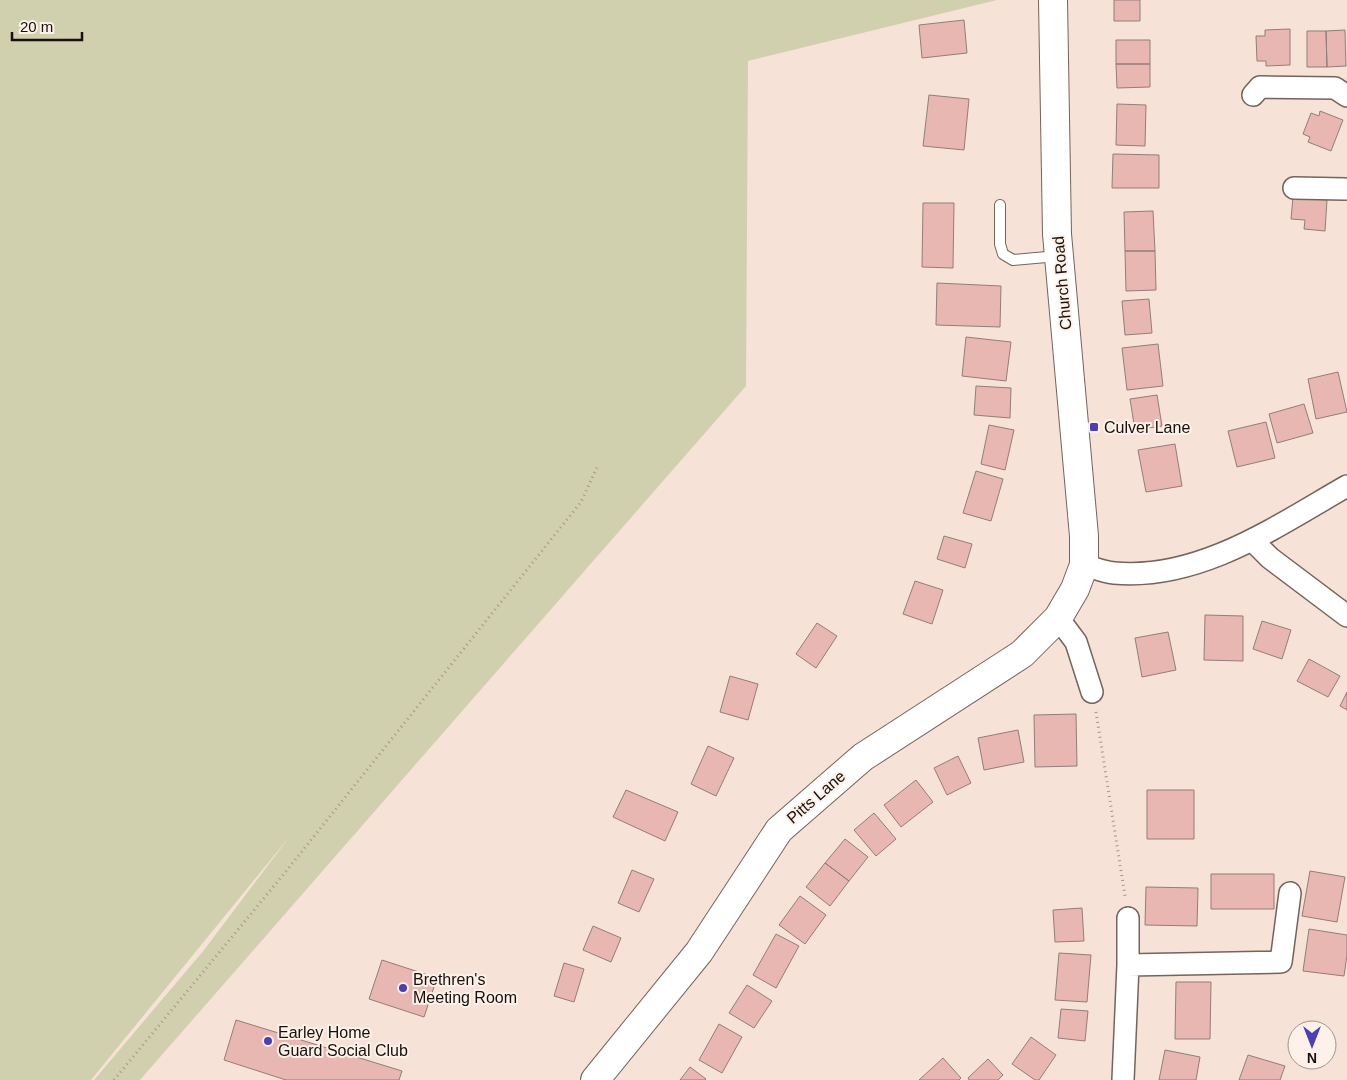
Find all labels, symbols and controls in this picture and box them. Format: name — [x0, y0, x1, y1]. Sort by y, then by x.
scale bar — [12, 10, 82, 42]
text: 20 m — [20, 18, 53, 35]
street label: Church Road — [1049, 235, 1075, 331]
place label: Culver Lane — [1104, 419, 1190, 436]
marker: Culver Lane — [1088, 421, 1100, 433]
street label: Pitts Lane — [784, 767, 849, 827]
place label: Brethren's Meeting Room — [413, 971, 517, 1006]
marker: Brethren's Meeting Room — [397, 982, 409, 994]
north arrow — [1287, 1020, 1337, 1070]
place label: Earley Home Guard Social Club — [278, 1024, 408, 1059]
marker: Earley Home Guard Social Club — [262, 1035, 274, 1047]
text: N — [1307, 1050, 1317, 1066]

